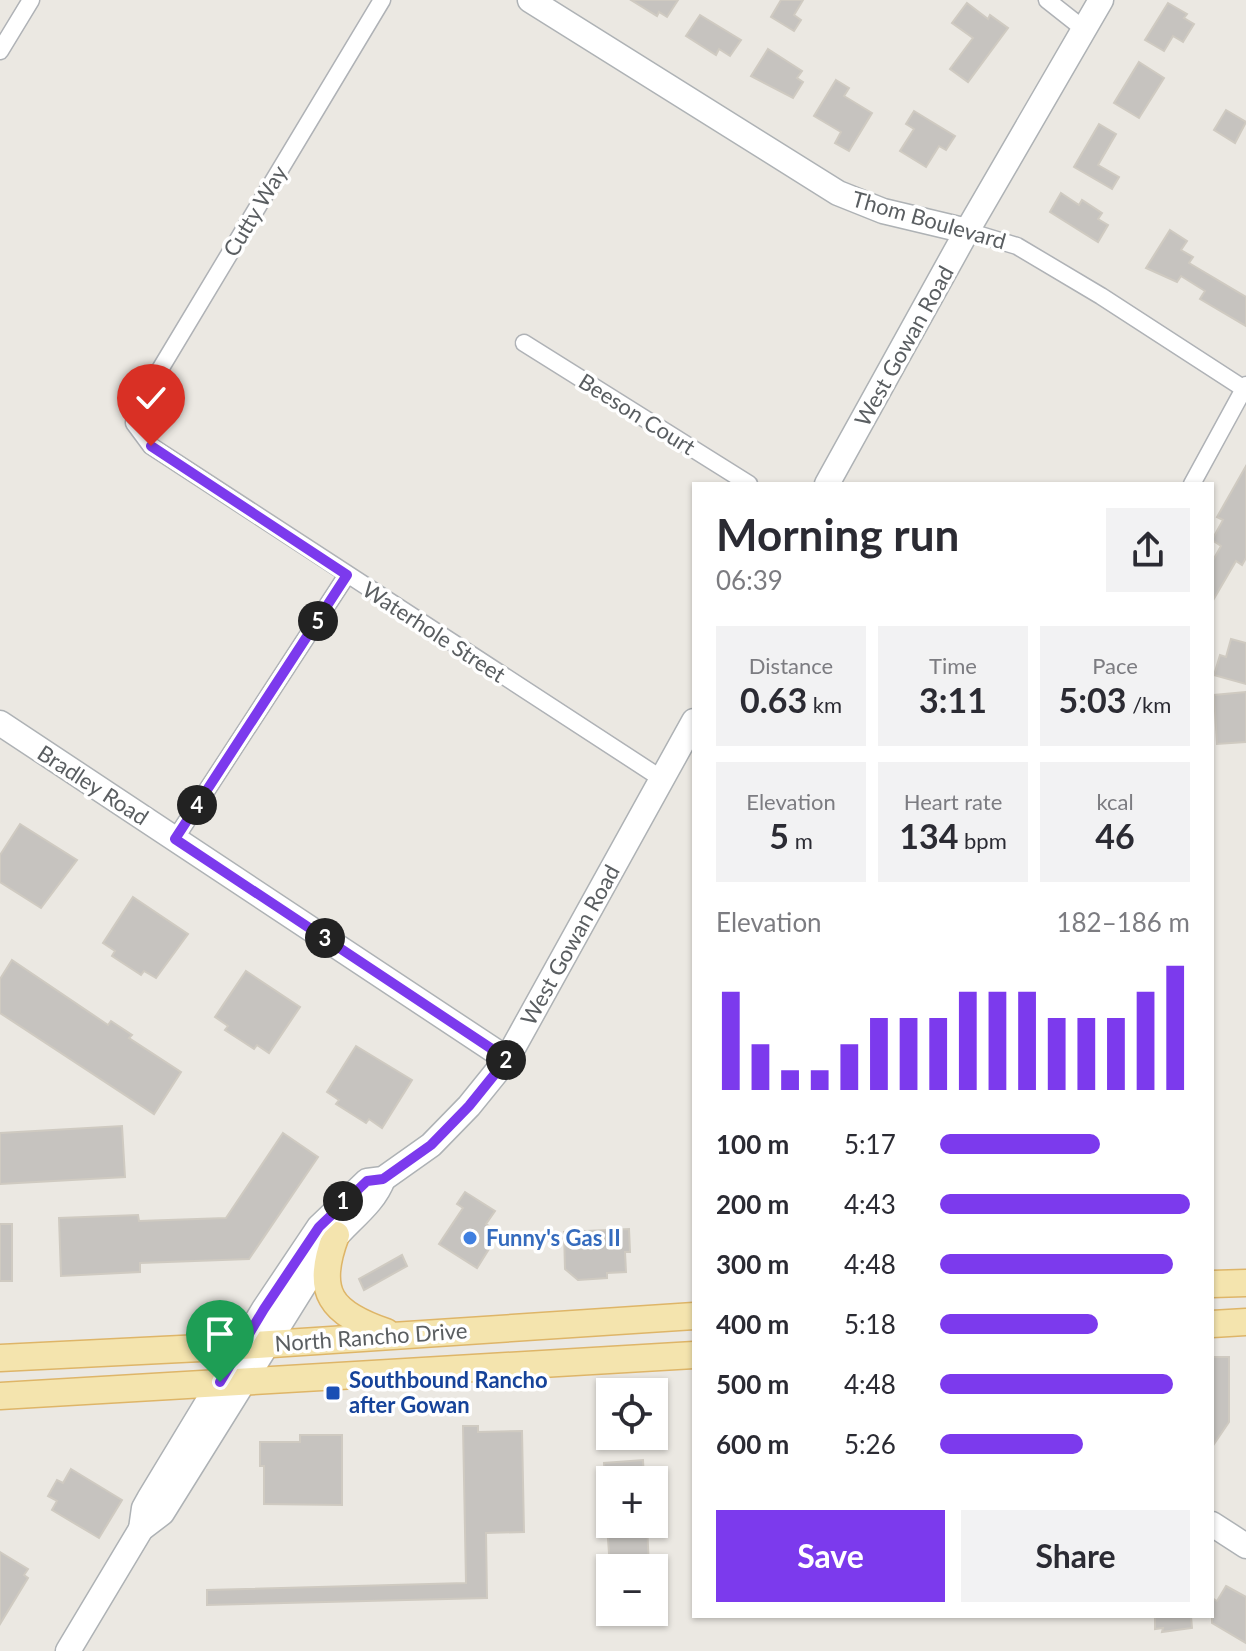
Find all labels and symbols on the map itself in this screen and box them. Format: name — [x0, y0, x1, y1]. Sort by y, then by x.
street label: Cutty Way — [217, 160, 293, 261]
street label: Thom Boulevard — [849, 185, 1009, 254]
street label: West Gowan Road — [848, 261, 959, 431]
pin — [117, 364, 185, 446]
street label: Beeson Court — [574, 367, 701, 460]
street label: Waterhole Street — [358, 575, 511, 688]
pin: 5 — [298, 601, 338, 641]
street label: Bradley Road — [33, 739, 154, 830]
pin: 4 — [177, 785, 217, 825]
street label: West Gowan Road — [514, 860, 625, 1030]
pin: 3 — [305, 918, 345, 958]
pin: 2 — [486, 1040, 526, 1080]
pin: 1 — [323, 1181, 363, 1221]
place label: Funny's Gas II — [486, 1224, 621, 1251]
marker: Funny's Gas II — [461, 1229, 479, 1247]
pin — [186, 1300, 254, 1382]
street label: North Rancho Drive — [274, 1316, 468, 1357]
place label: Southbound Rancho after Gowan — [349, 1366, 548, 1418]
marker: Southbound Rancho after Gowan — [324, 1384, 342, 1402]

